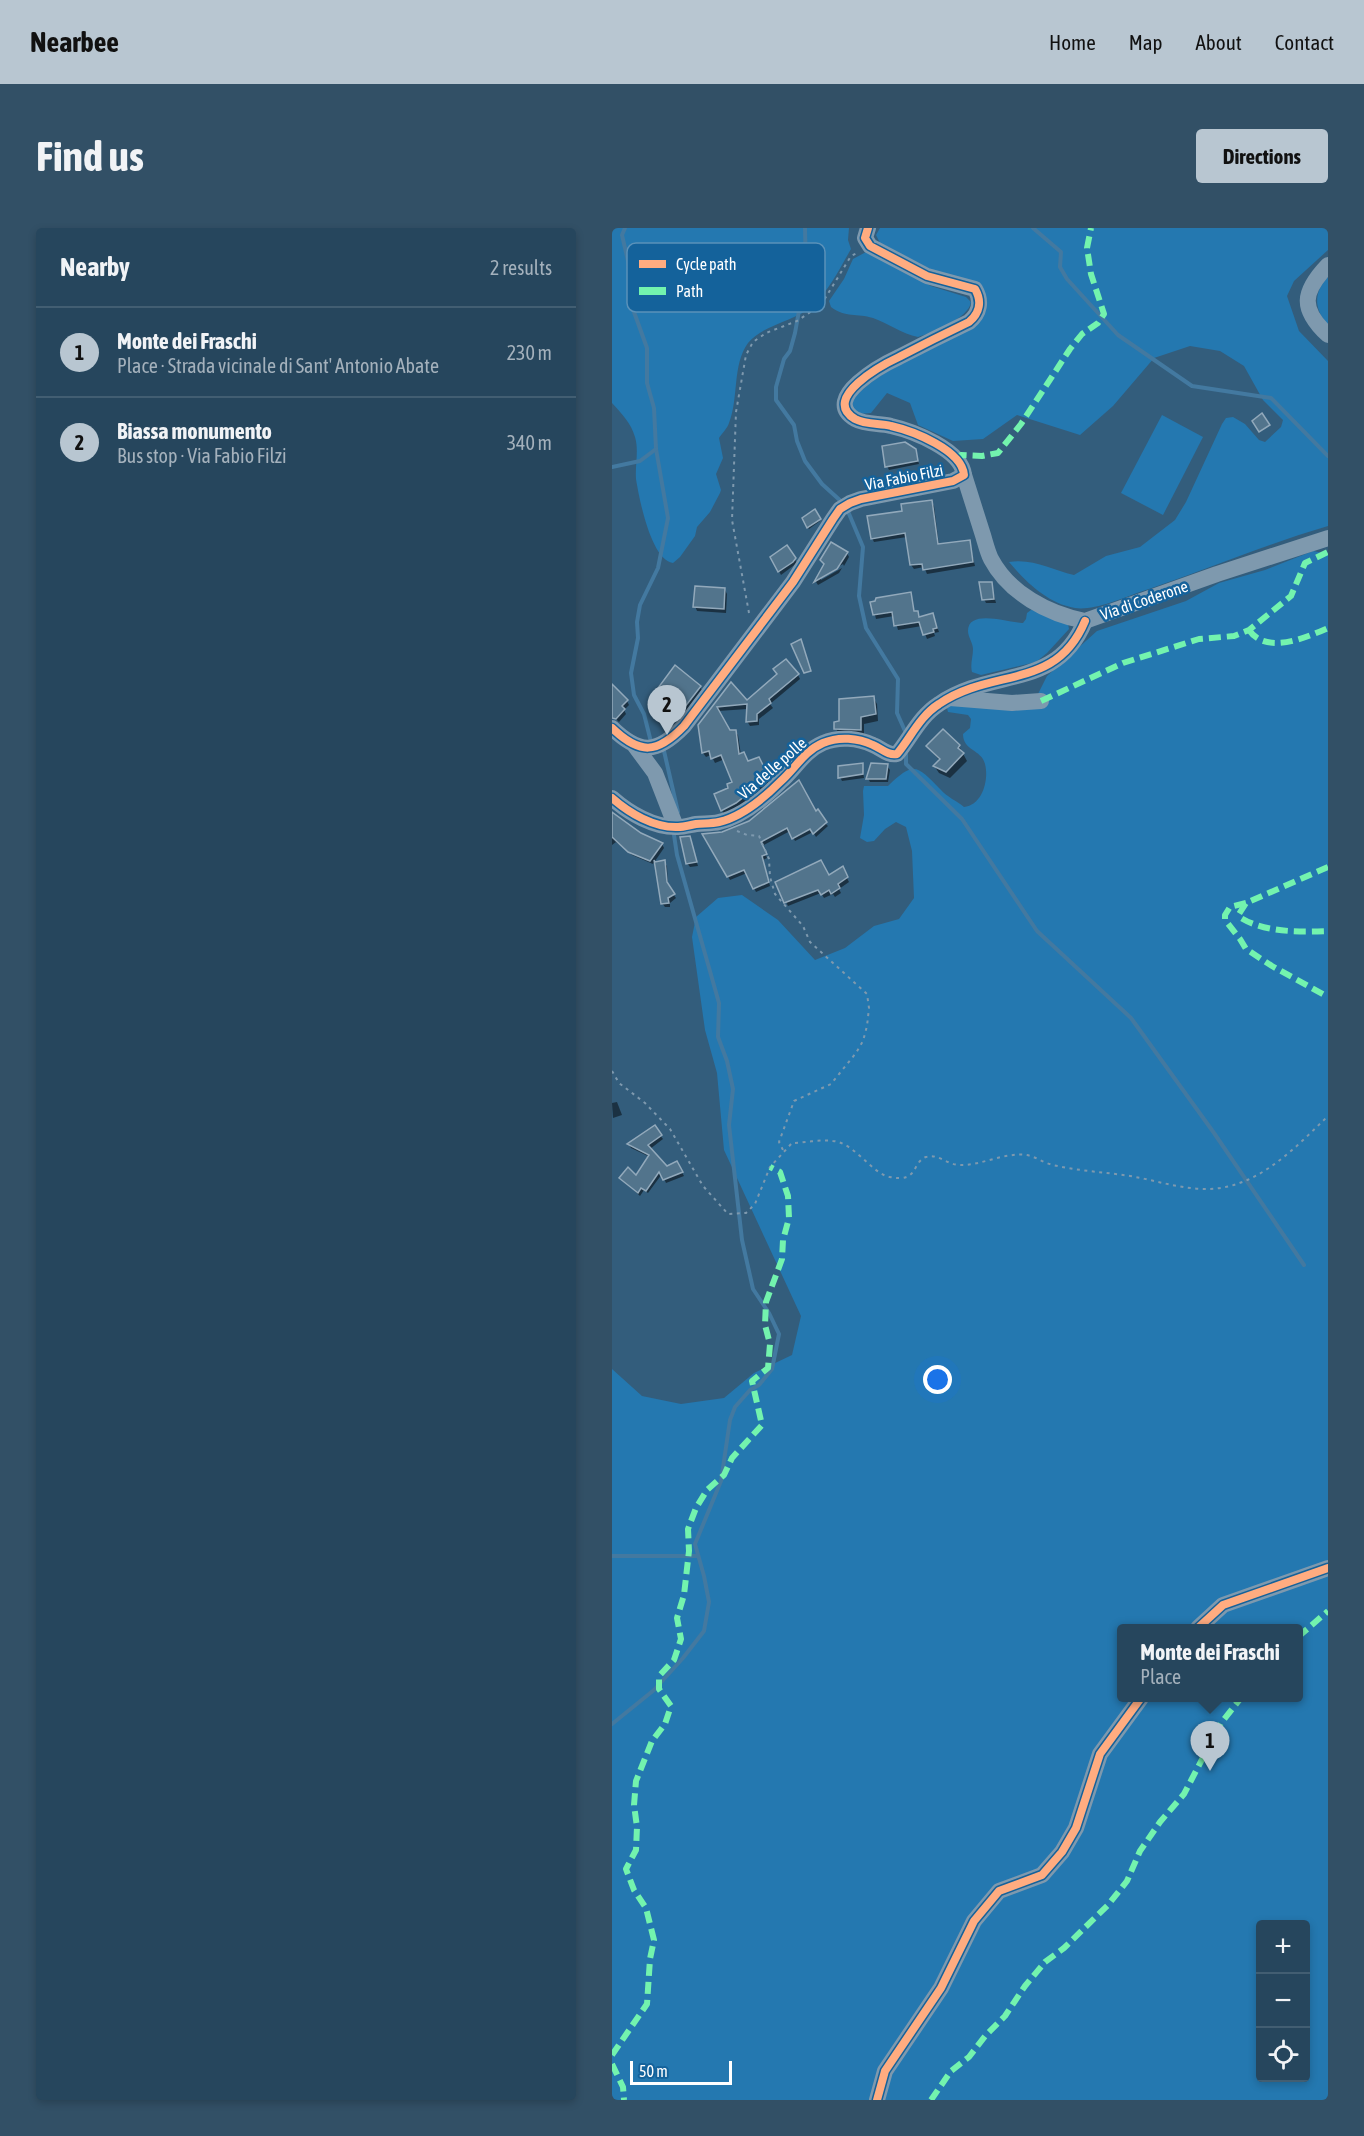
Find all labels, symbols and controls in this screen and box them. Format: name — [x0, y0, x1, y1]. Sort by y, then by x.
text: Nearbee — [30, 26, 119, 58]
text: Home — [1049, 30, 1096, 54]
text: Map — [1129, 30, 1163, 54]
text: About — [1196, 30, 1242, 54]
text: Contact — [1275, 30, 1334, 54]
button: Directions — [1196, 129, 1328, 183]
text: Find us — [36, 132, 144, 180]
legend — [627, 243, 825, 312]
text: Nearby — [60, 252, 130, 282]
text: Cycle path — [676, 255, 736, 274]
text: 2 results — [490, 256, 552, 279]
text: Path — [676, 282, 703, 300]
text: Monte dei Fraschi — [117, 328, 257, 354]
text: 1 — [75, 341, 84, 364]
text: 230 m — [507, 341, 552, 364]
text: Place · Strada vicinale di Sant' Antonio Abate — [117, 354, 439, 377]
text: Biassa monumento — [117, 418, 272, 444]
text: 2 — [75, 431, 84, 454]
text: 340 m — [507, 431, 552, 454]
text: Bus stop · Via Fabio Filzi — [117, 444, 287, 467]
street label: Via Fabio Filzi — [863, 461, 945, 493]
street label: Via di Coderone — [1098, 577, 1190, 623]
pin: 2 — [648, 686, 686, 735]
street label: Via delle polle — [734, 733, 810, 803]
your location — [923, 1365, 952, 1394]
popup — [1117, 1624, 1303, 1702]
text: Monte dei Fraschi — [1140, 1639, 1280, 1665]
text: Place — [1140, 1665, 1181, 1688]
pin: 1 — [1190, 1722, 1230, 1771]
map controls — [1256, 1920, 1310, 2082]
button: + — [1256, 1920, 1310, 1974]
button: − — [1256, 1974, 1310, 2028]
button: locate — [1256, 2028, 1310, 2082]
scale bar — [630, 2058, 732, 2086]
text: 50 m — [639, 2062, 668, 2080]

